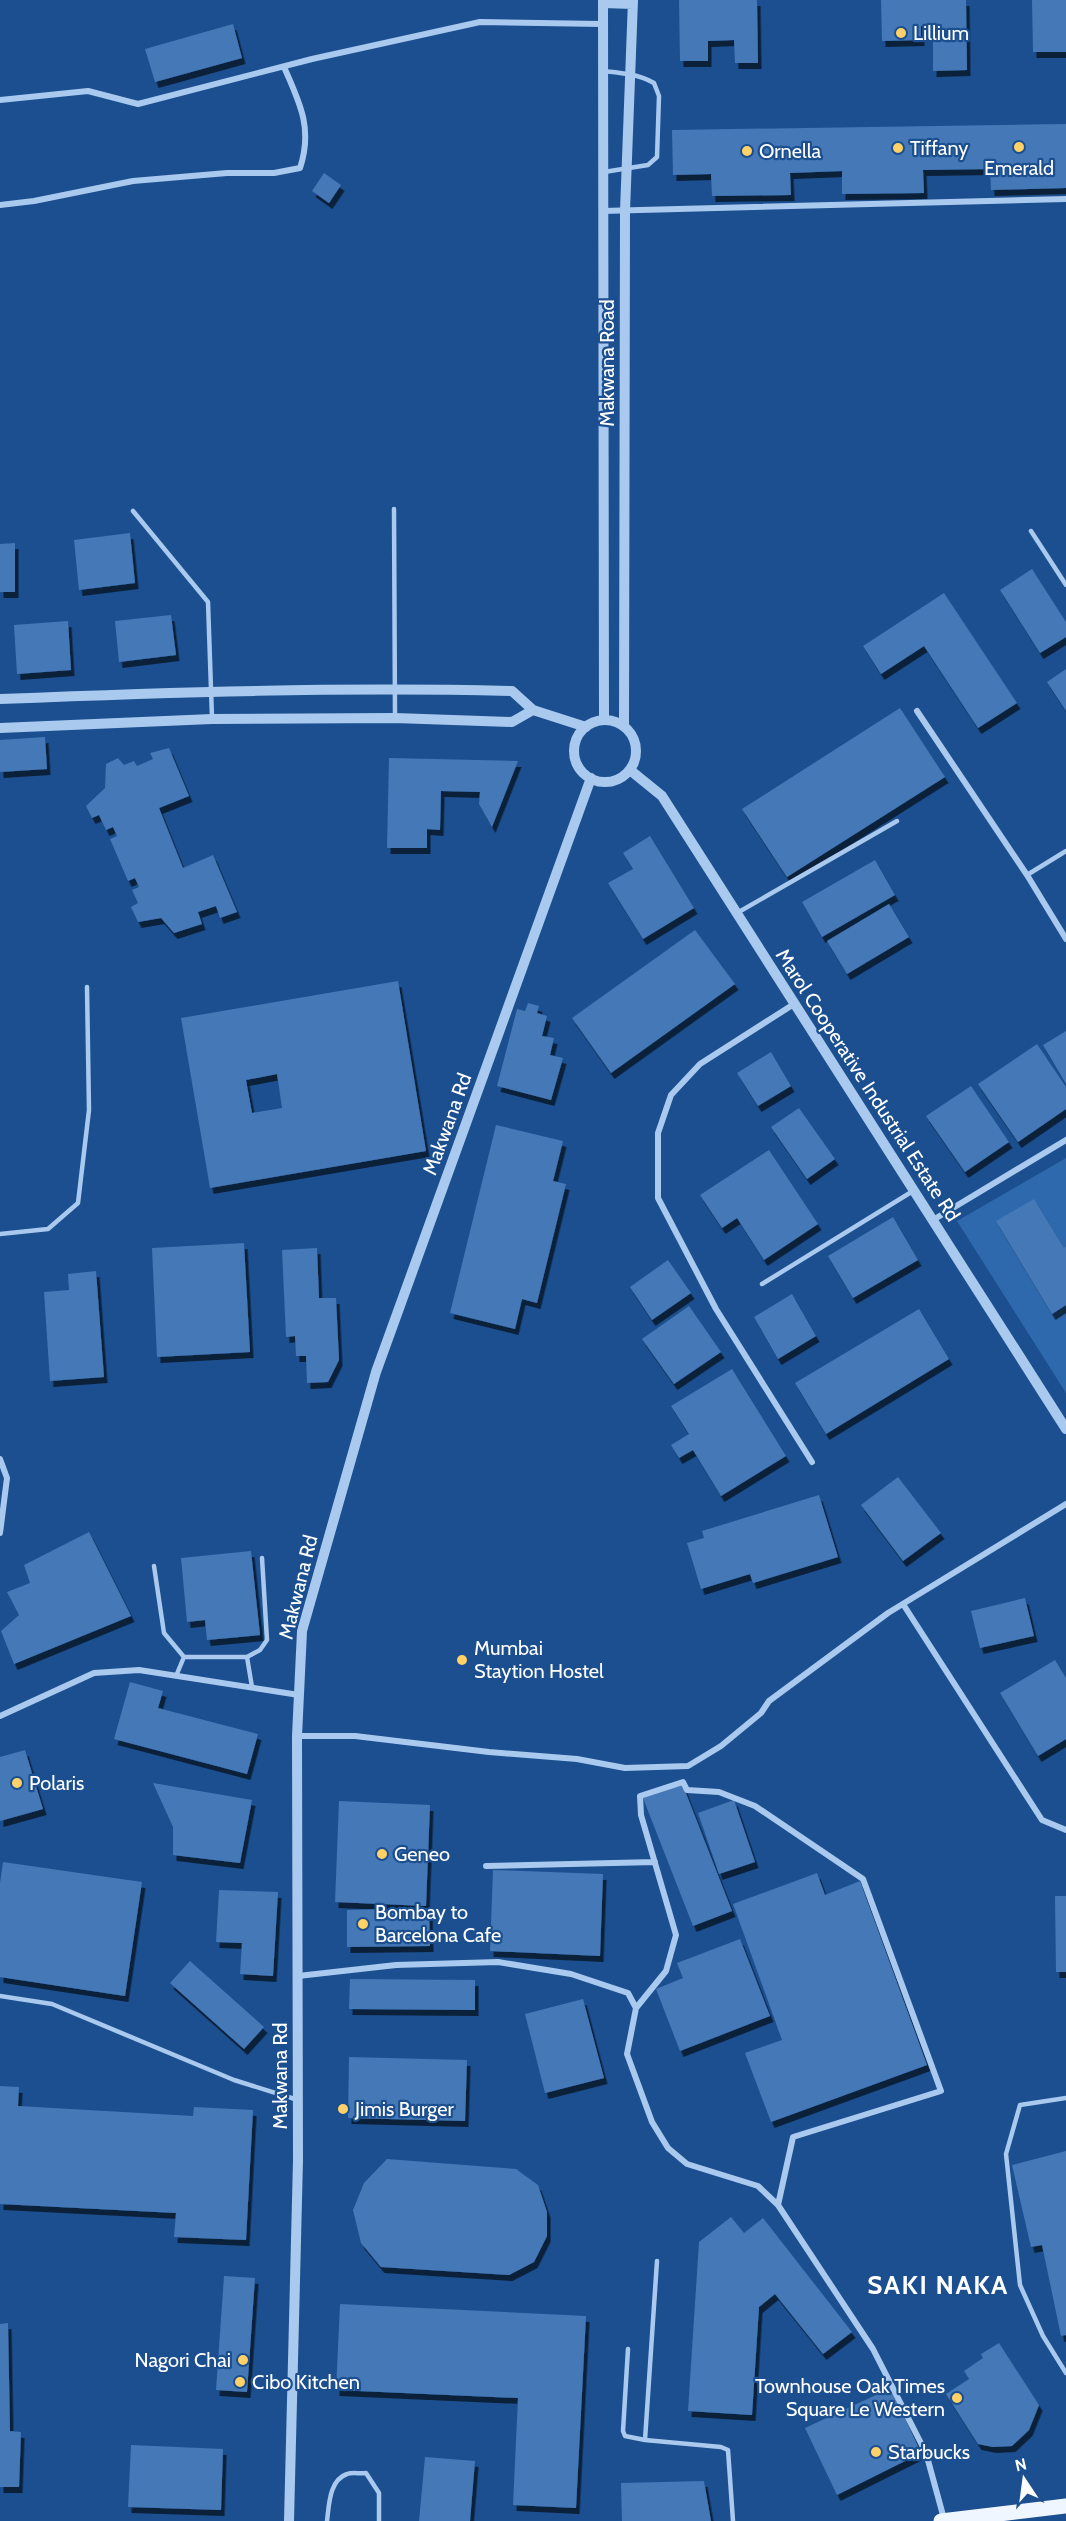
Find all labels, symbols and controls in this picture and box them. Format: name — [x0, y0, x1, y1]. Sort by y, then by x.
place label: Lillium — [913, 21, 969, 45]
marker: Lillium — [894, 26, 908, 40]
place label: Tiffany — [910, 136, 968, 160]
place label: Ornella — [759, 139, 821, 163]
marker: Emerald — [1012, 140, 1026, 154]
marker: Tiffany — [891, 141, 905, 155]
marker: Ornella — [740, 144, 754, 158]
place label: Emerald — [984, 156, 1054, 180]
street label: Makwana Road — [595, 299, 619, 427]
street label: Marol Cooperative Industrial Estate Rd — [771, 944, 965, 1226]
street label: Makwana Rd — [417, 1070, 477, 1178]
street label: Makwana Rd — [273, 1532, 323, 1642]
place label: Mumbai Staytion Hostel — [474, 1636, 604, 1683]
marker: Mumbai Staytion Hostel — [455, 1653, 469, 1667]
place label: Polaris — [29, 1771, 84, 1795]
marker: Polaris — [10, 1776, 24, 1790]
place label: Geneo — [394, 1842, 450, 1866]
marker: Geneo — [375, 1847, 389, 1861]
place label: Bombay to Barcelona Cafe — [375, 1900, 501, 1947]
marker: Bombay to Barcelona Cafe — [356, 1917, 370, 1931]
street label: Makwana Rd — [268, 2023, 292, 2129]
place label: Jimis Burger — [354, 2097, 454, 2121]
marker: Jimis Burger — [336, 2102, 350, 2116]
district label: SAKI NAKA — [867, 2269, 1009, 2301]
place label: Nagori Chai — [135, 2348, 231, 2372]
marker: Nagori Chai — [236, 2353, 250, 2367]
place label: Cibo Kitchen — [252, 2370, 360, 2394]
place label: Townhouse Oak Times Square Le Western — [755, 2374, 945, 2421]
marker: Cibo Kitchen — [233, 2375, 247, 2389]
marker: Townhouse Oak Times Square Le Western — [950, 2391, 964, 2405]
place label: Starbucks — [888, 2440, 970, 2464]
marker: Starbucks — [869, 2445, 883, 2459]
north arrow — [994, 2449, 1054, 2509]
text: N — [1013, 2454, 1028, 2475]

